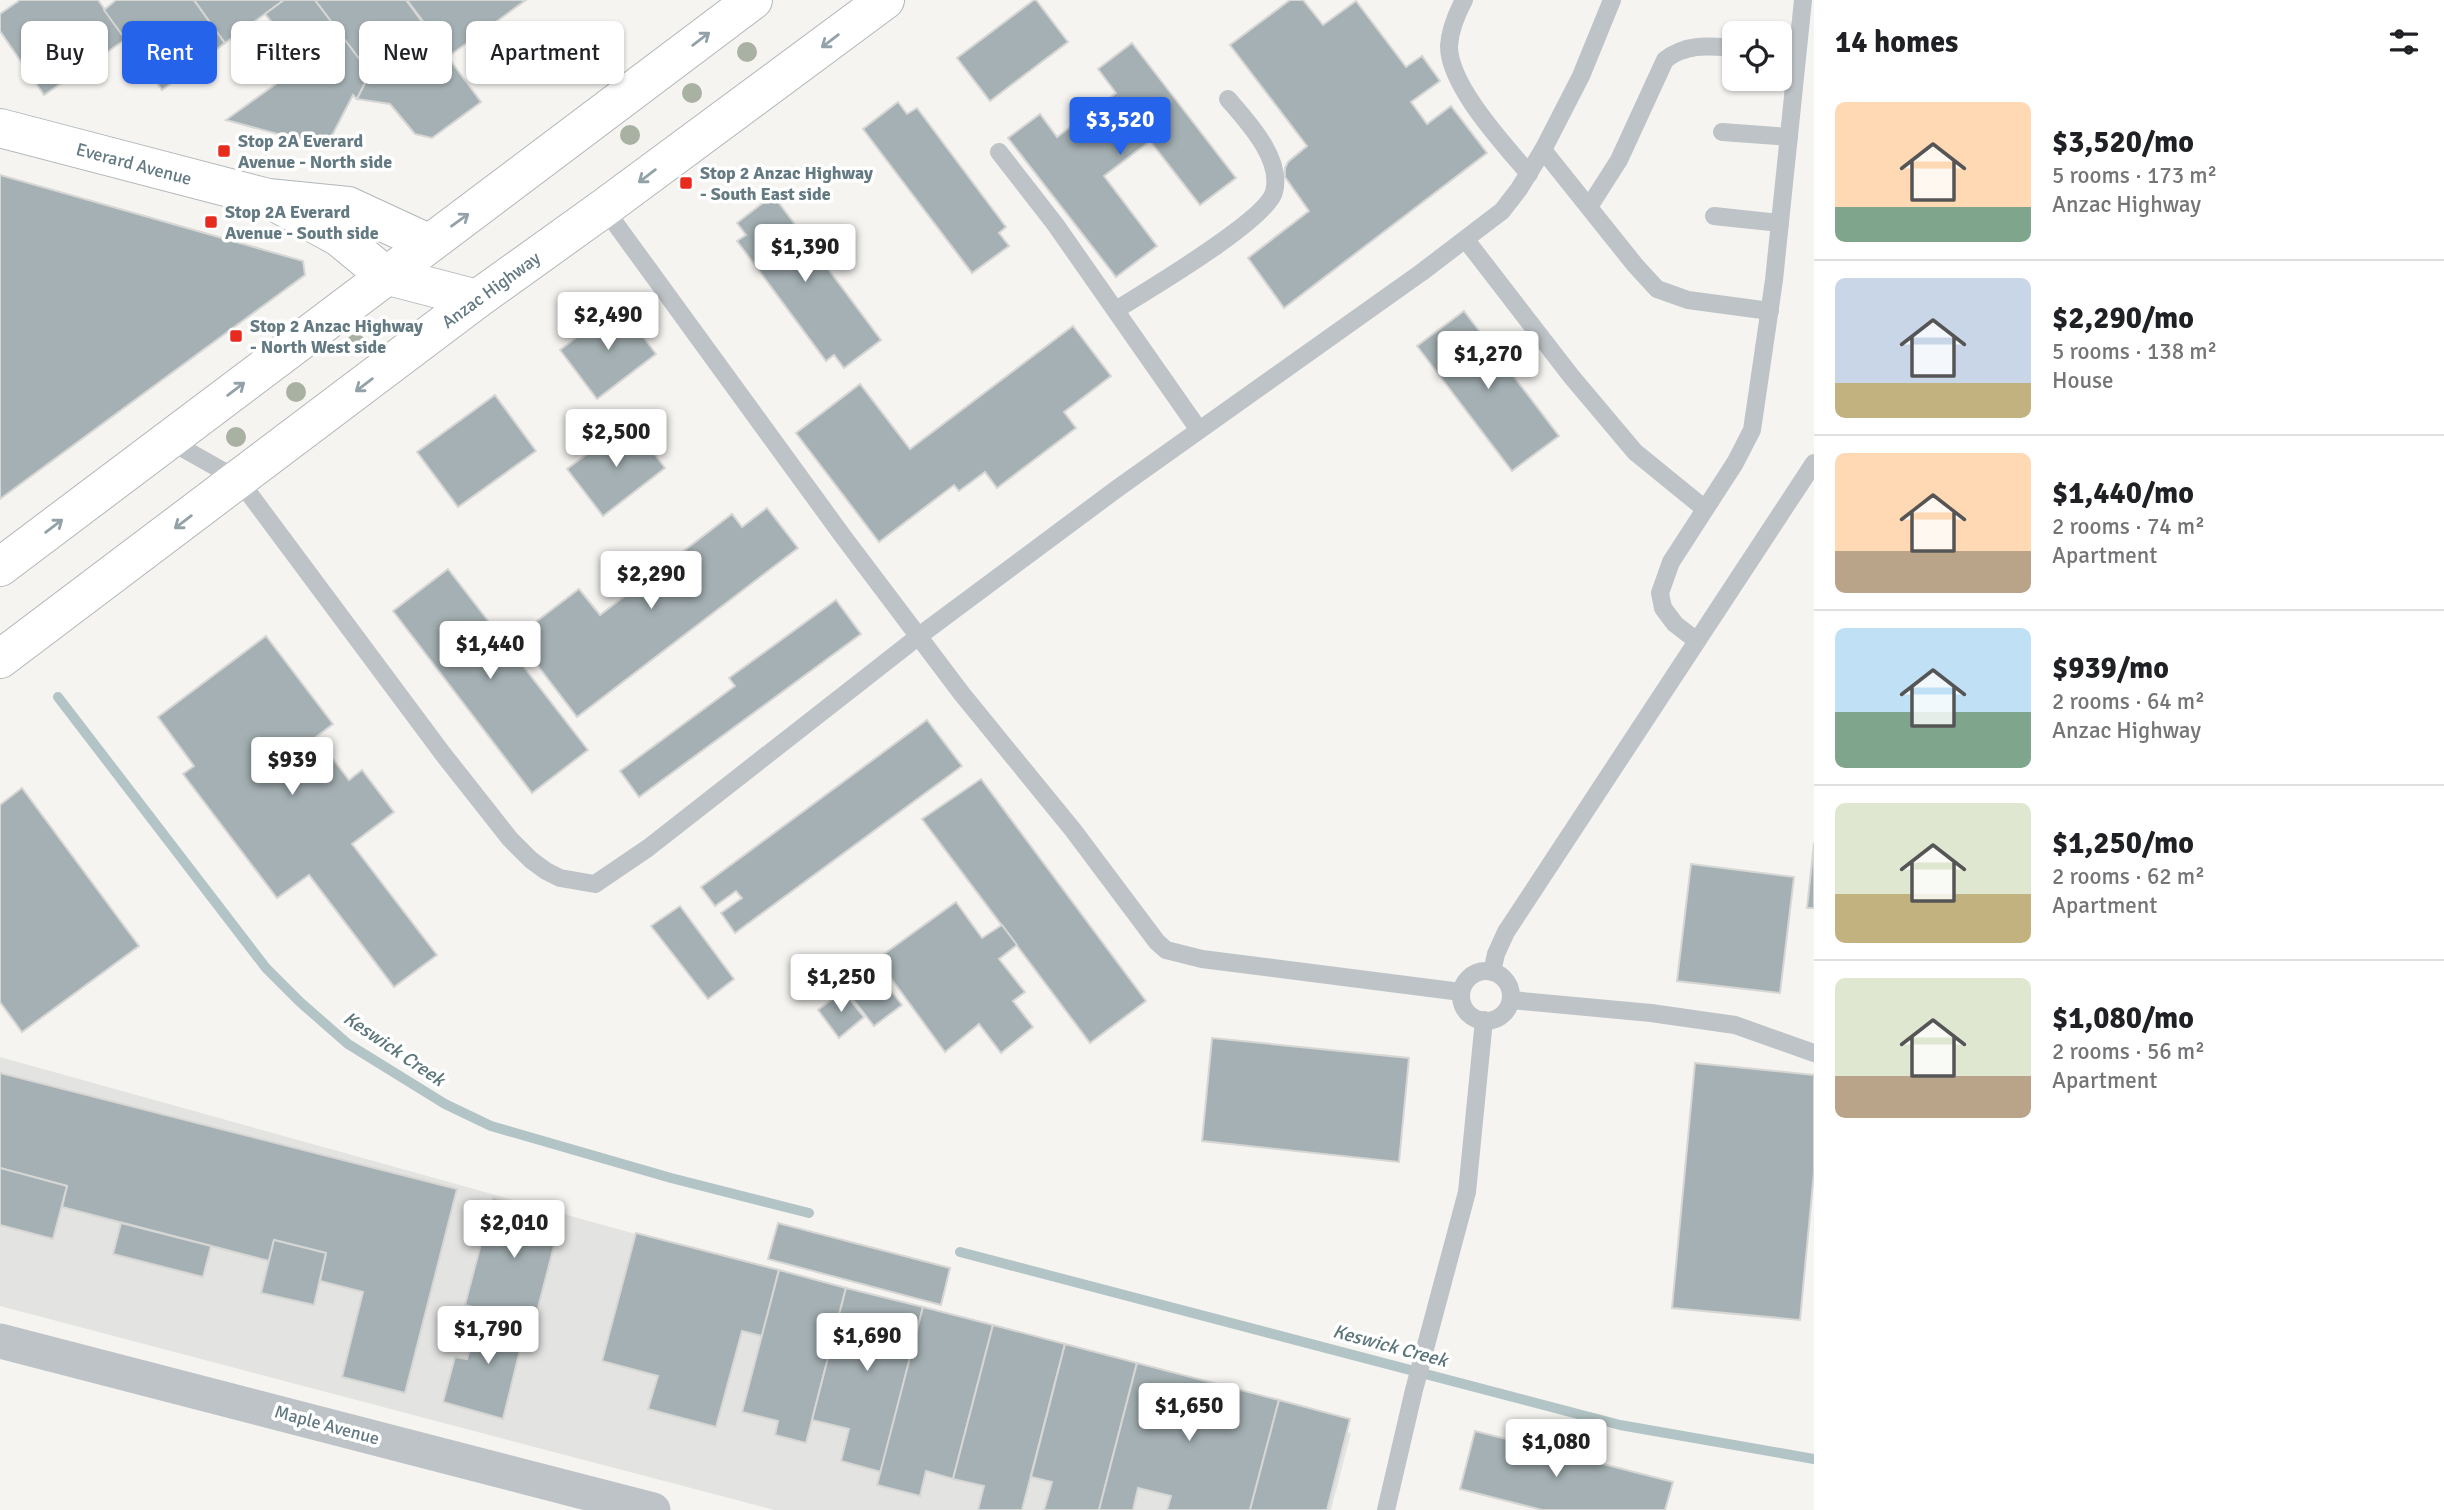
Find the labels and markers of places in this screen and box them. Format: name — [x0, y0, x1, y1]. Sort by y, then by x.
pin: $3,520 — [1063, 97, 1177, 157]
place label: Stop 2A Everard Avenue - North side — [238, 130, 392, 173]
marker: Stop 2A Everard Avenue - North side — [216, 143, 232, 159]
place label: Stop 2 Anzac Highway - South East side — [700, 162, 873, 205]
marker: Stop 2 Anzac Highway - South East side — [678, 175, 694, 191]
place label: Stop 2A Everard Avenue - South side — [225, 201, 379, 244]
marker: Stop 2A Everard Avenue - South side — [203, 214, 219, 230]
pin: $1,390 — [748, 224, 862, 284]
pin: $2,490 — [551, 292, 665, 352]
place label: Stop 2 Anzac Highway - North West side — [250, 315, 423, 358]
marker: Stop 2 Anzac Highway - North West side — [228, 328, 244, 344]
pin: $1,270 — [1431, 332, 1545, 391]
pin: $2,500 — [559, 410, 673, 469]
pin: $2,290 — [594, 552, 708, 611]
pin: $1,440 — [433, 622, 547, 681]
pin: $939 — [251, 738, 333, 797]
pin: $1,250 — [784, 954, 898, 1014]
pin: $2,010 — [457, 1200, 571, 1260]
pin: $1,790 — [431, 1306, 545, 1366]
pin: $1,690 — [810, 1314, 924, 1373]
pin: $1,650 — [1132, 1384, 1246, 1443]
pin: $1,080 — [1499, 1420, 1613, 1479]

